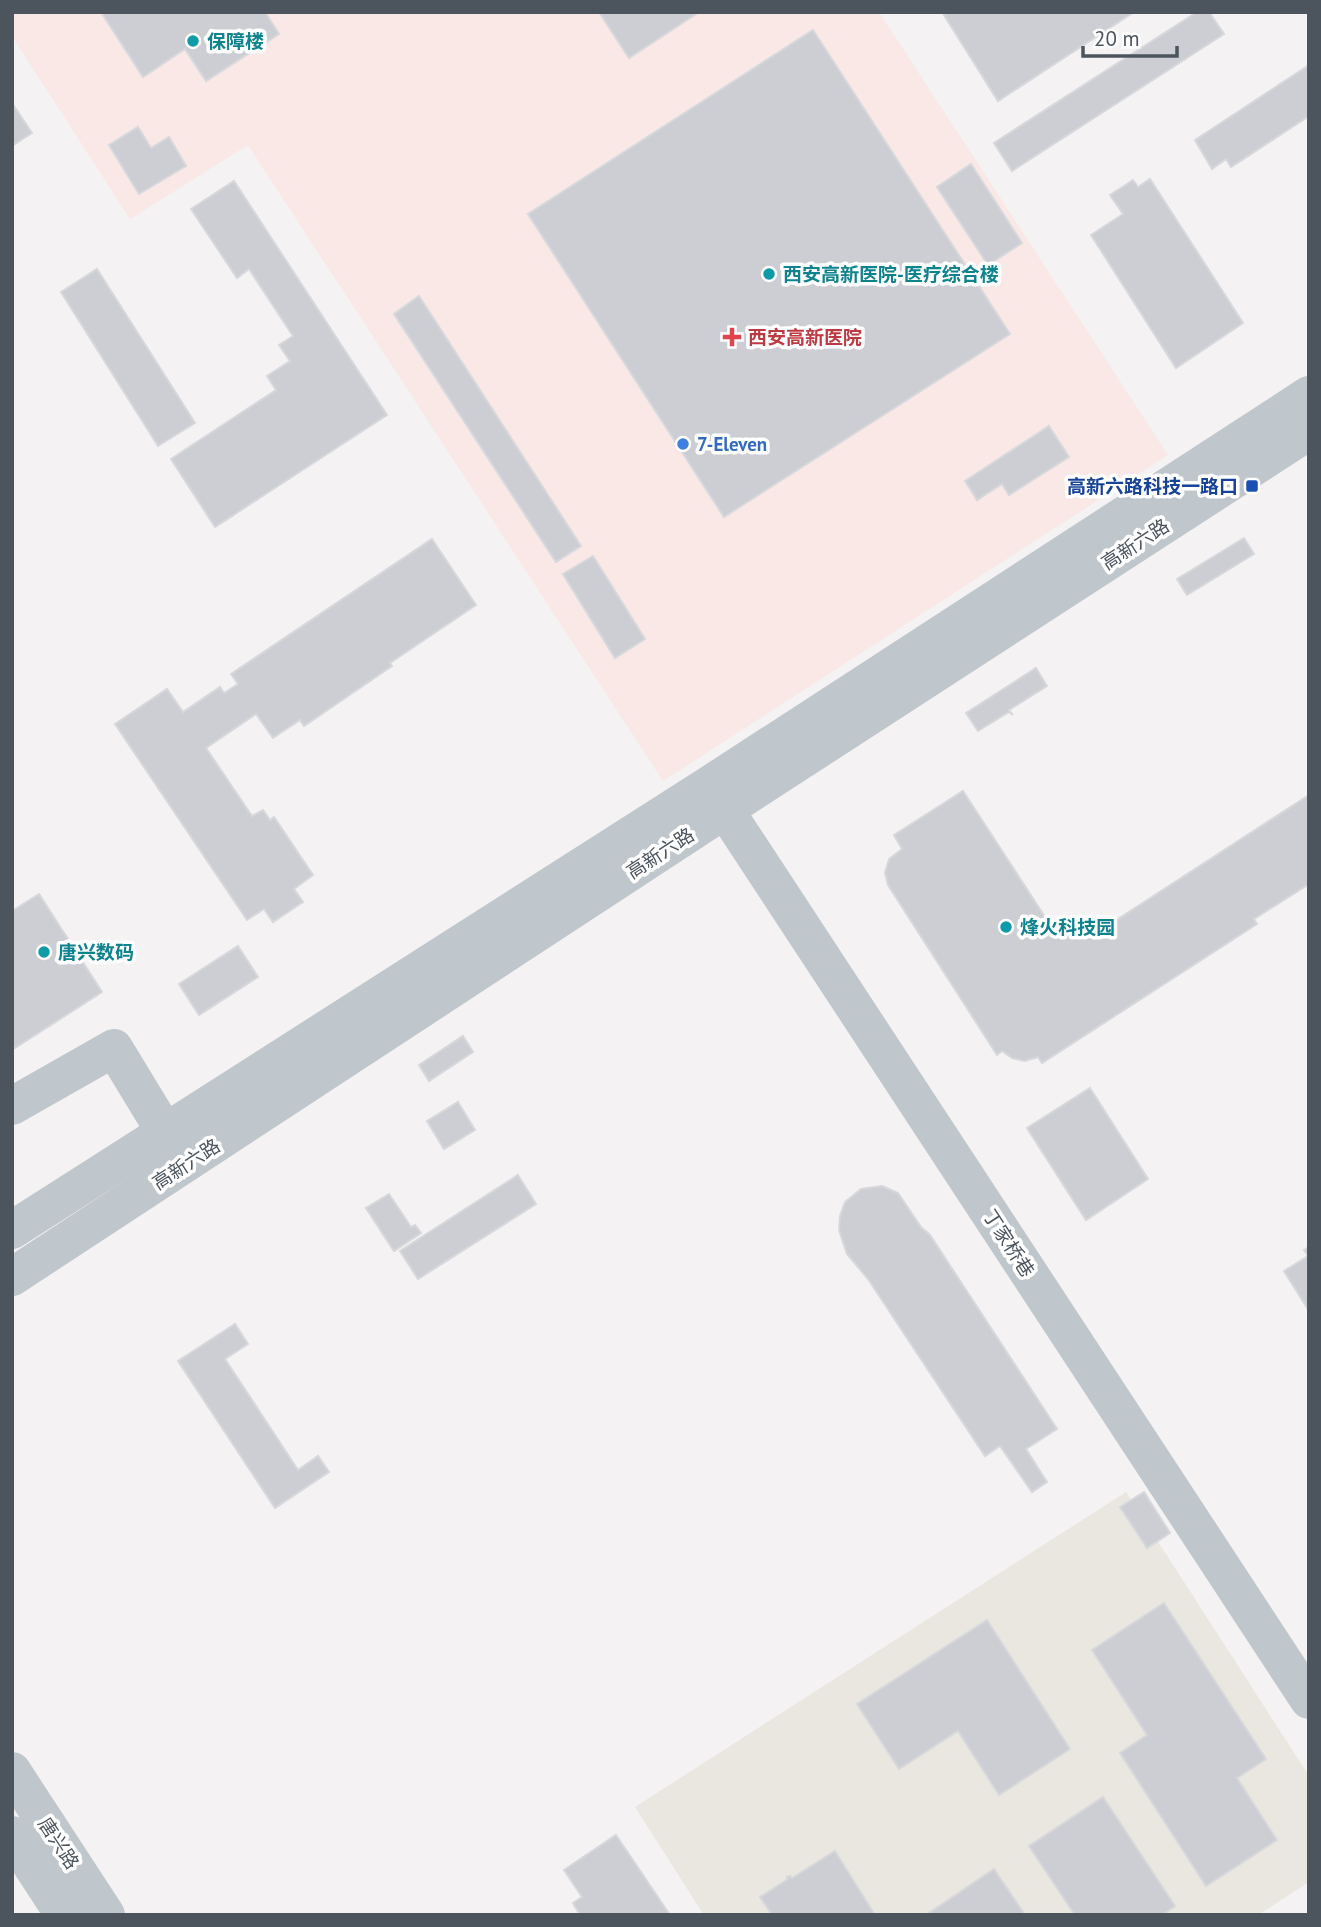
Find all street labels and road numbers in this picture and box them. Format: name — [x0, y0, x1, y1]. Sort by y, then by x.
street label: 高新六路 — [1097, 513, 1173, 575]
street label: 高新六路 — [622, 822, 698, 884]
street label: 高新六路 — [148, 1133, 224, 1195]
street label: 丁家桥巷 — [978, 1205, 1040, 1281]
street label: 唐兴路 — [33, 1813, 85, 1873]

